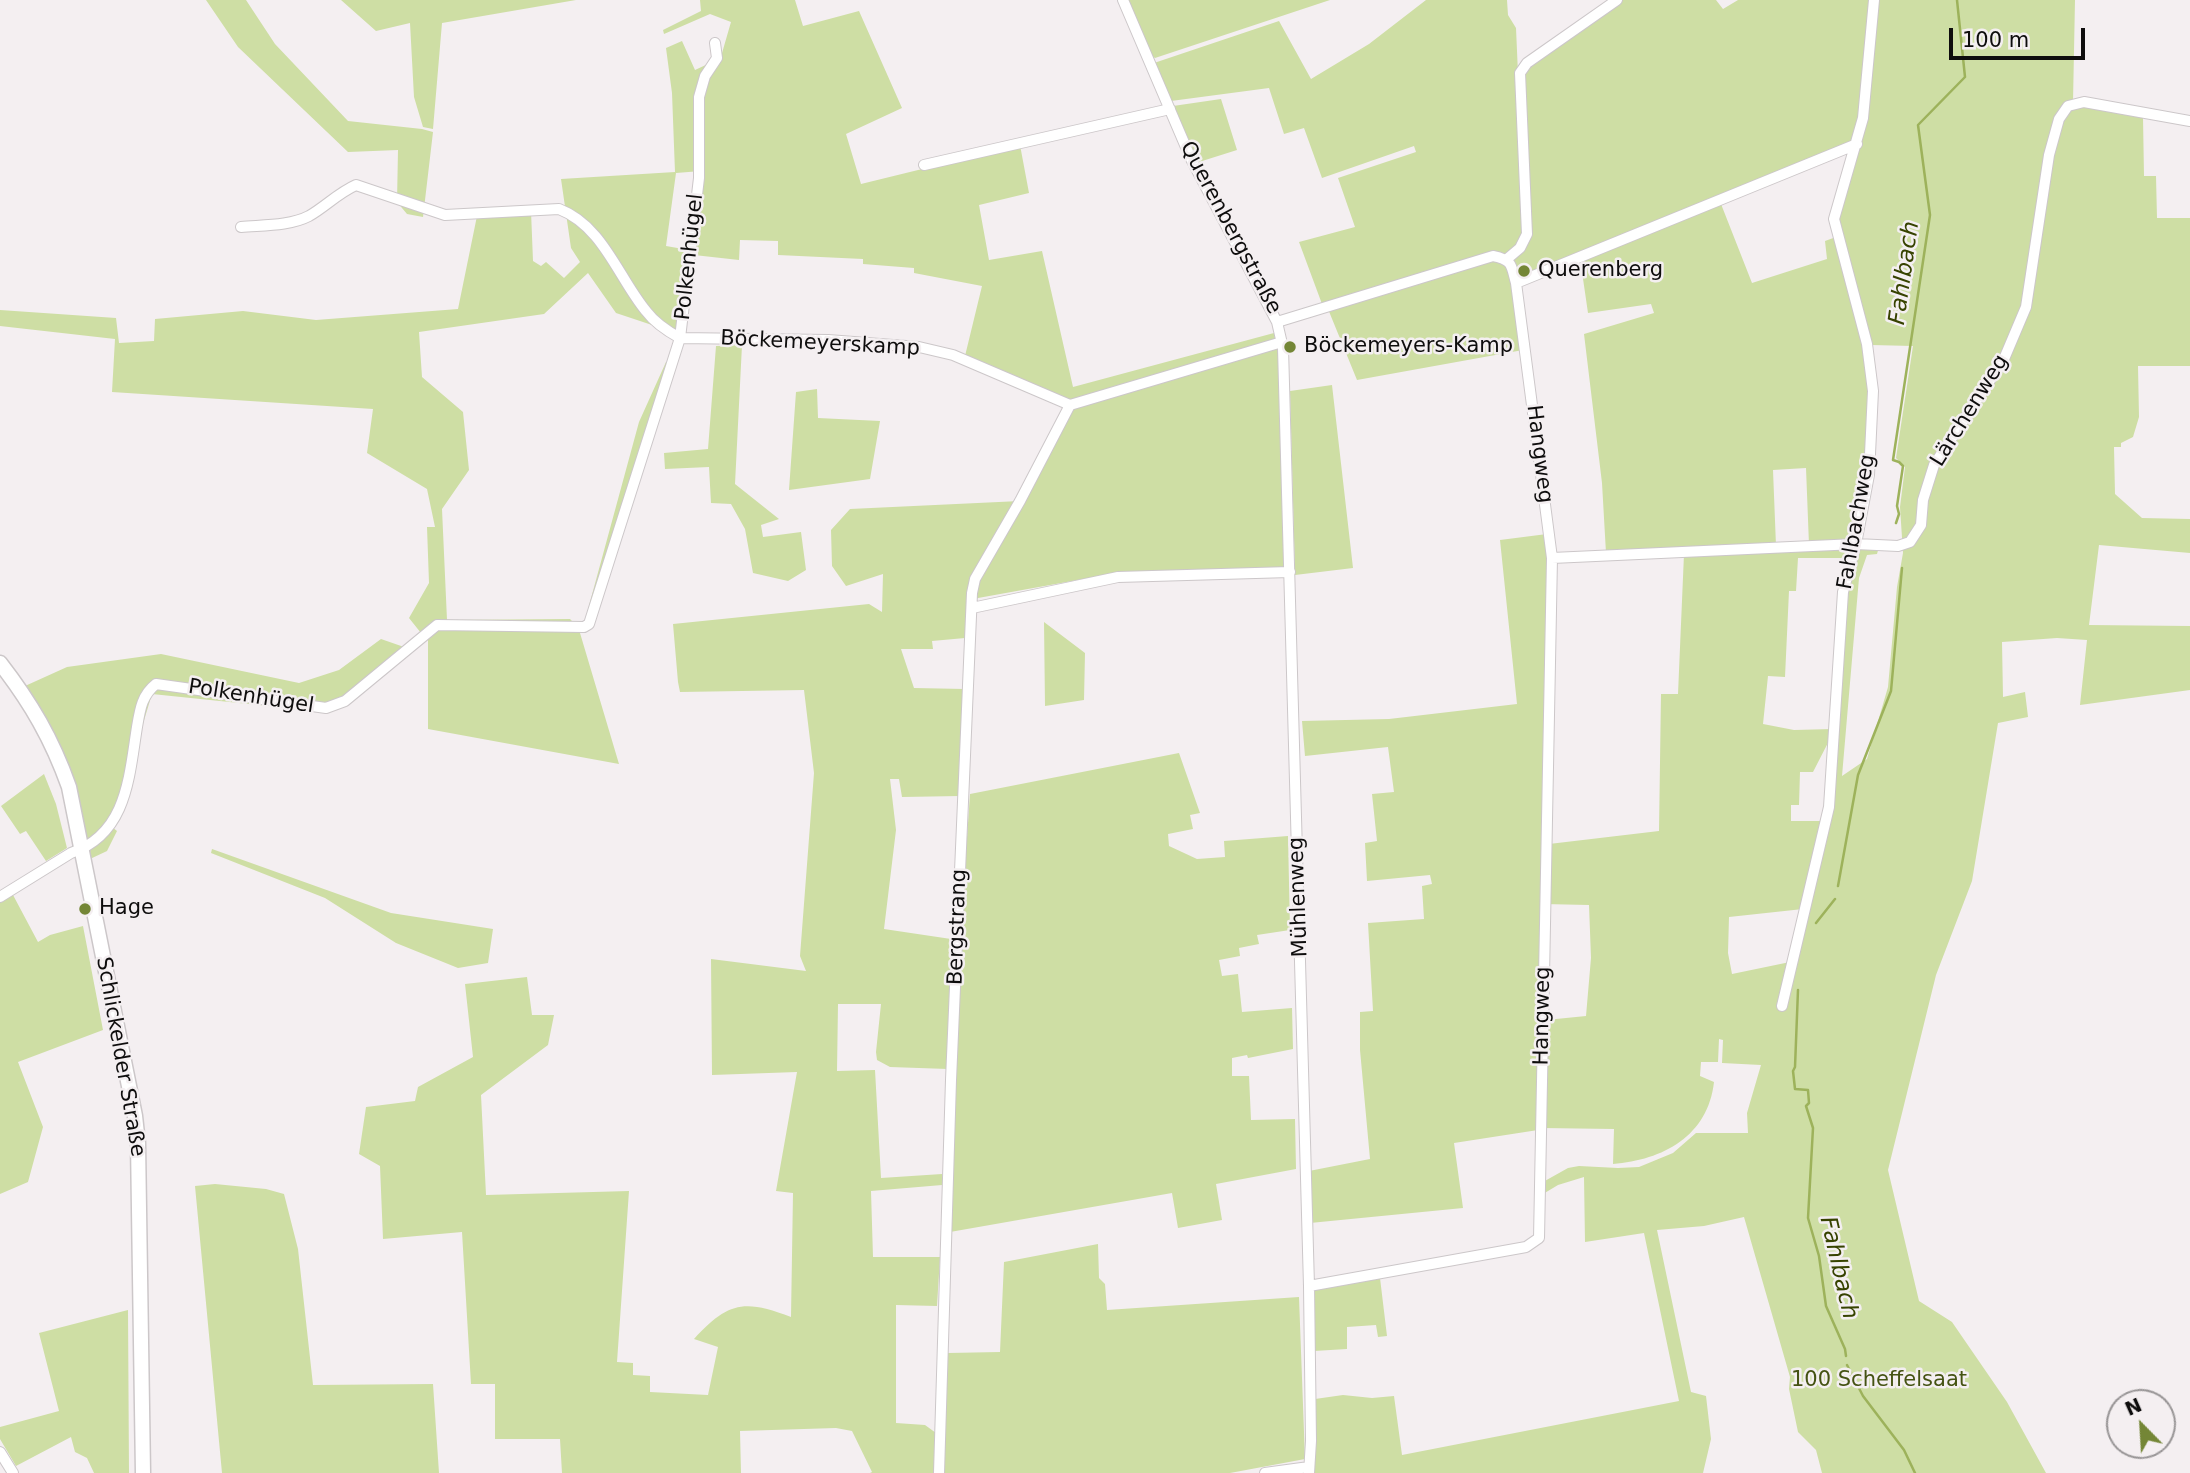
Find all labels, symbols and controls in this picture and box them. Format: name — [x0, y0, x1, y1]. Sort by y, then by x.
scale bar — [1952, 14, 2088, 58]
text: 100 m — [1962, 28, 2029, 52]
street label: Querenbergstraße — [1174, 137, 1286, 319]
street label: Polkenhügel — [671, 193, 709, 321]
water label: Fahlbach — [1884, 219, 1926, 327]
place label: Querenberg — [1538, 258, 1663, 284]
marker: Querenberg — [1516, 263, 1532, 279]
street label: Böckemeyerskamp — [720, 326, 920, 362]
place label: Böckemeyers-Kamp — [1304, 334, 1513, 360]
marker: Böckemeyers-Kamp — [1282, 339, 1298, 355]
street label: Lärchenweg — [1926, 350, 2014, 472]
street label: Hangweg — [1520, 403, 1558, 505]
street label: Fahlbachweg — [1833, 453, 1881, 591]
street label: Polkenhügel — [186, 675, 316, 719]
street label: Mühlenweg — [1284, 836, 1314, 958]
street label: Bergstrang — [943, 868, 973, 986]
place label: Hage — [99, 896, 154, 922]
marker: Hage — [77, 901, 93, 917]
street label: Schlickelder Straße — [90, 955, 150, 1159]
street label: Hangweg — [1530, 966, 1556, 1066]
water label: Fahlbach — [1813, 1214, 1863, 1322]
park label: 100 Scheffelsaat — [1791, 1368, 1967, 1394]
north arrow — [2106, 1389, 2176, 1459]
text: N — [2122, 1393, 2145, 1420]

